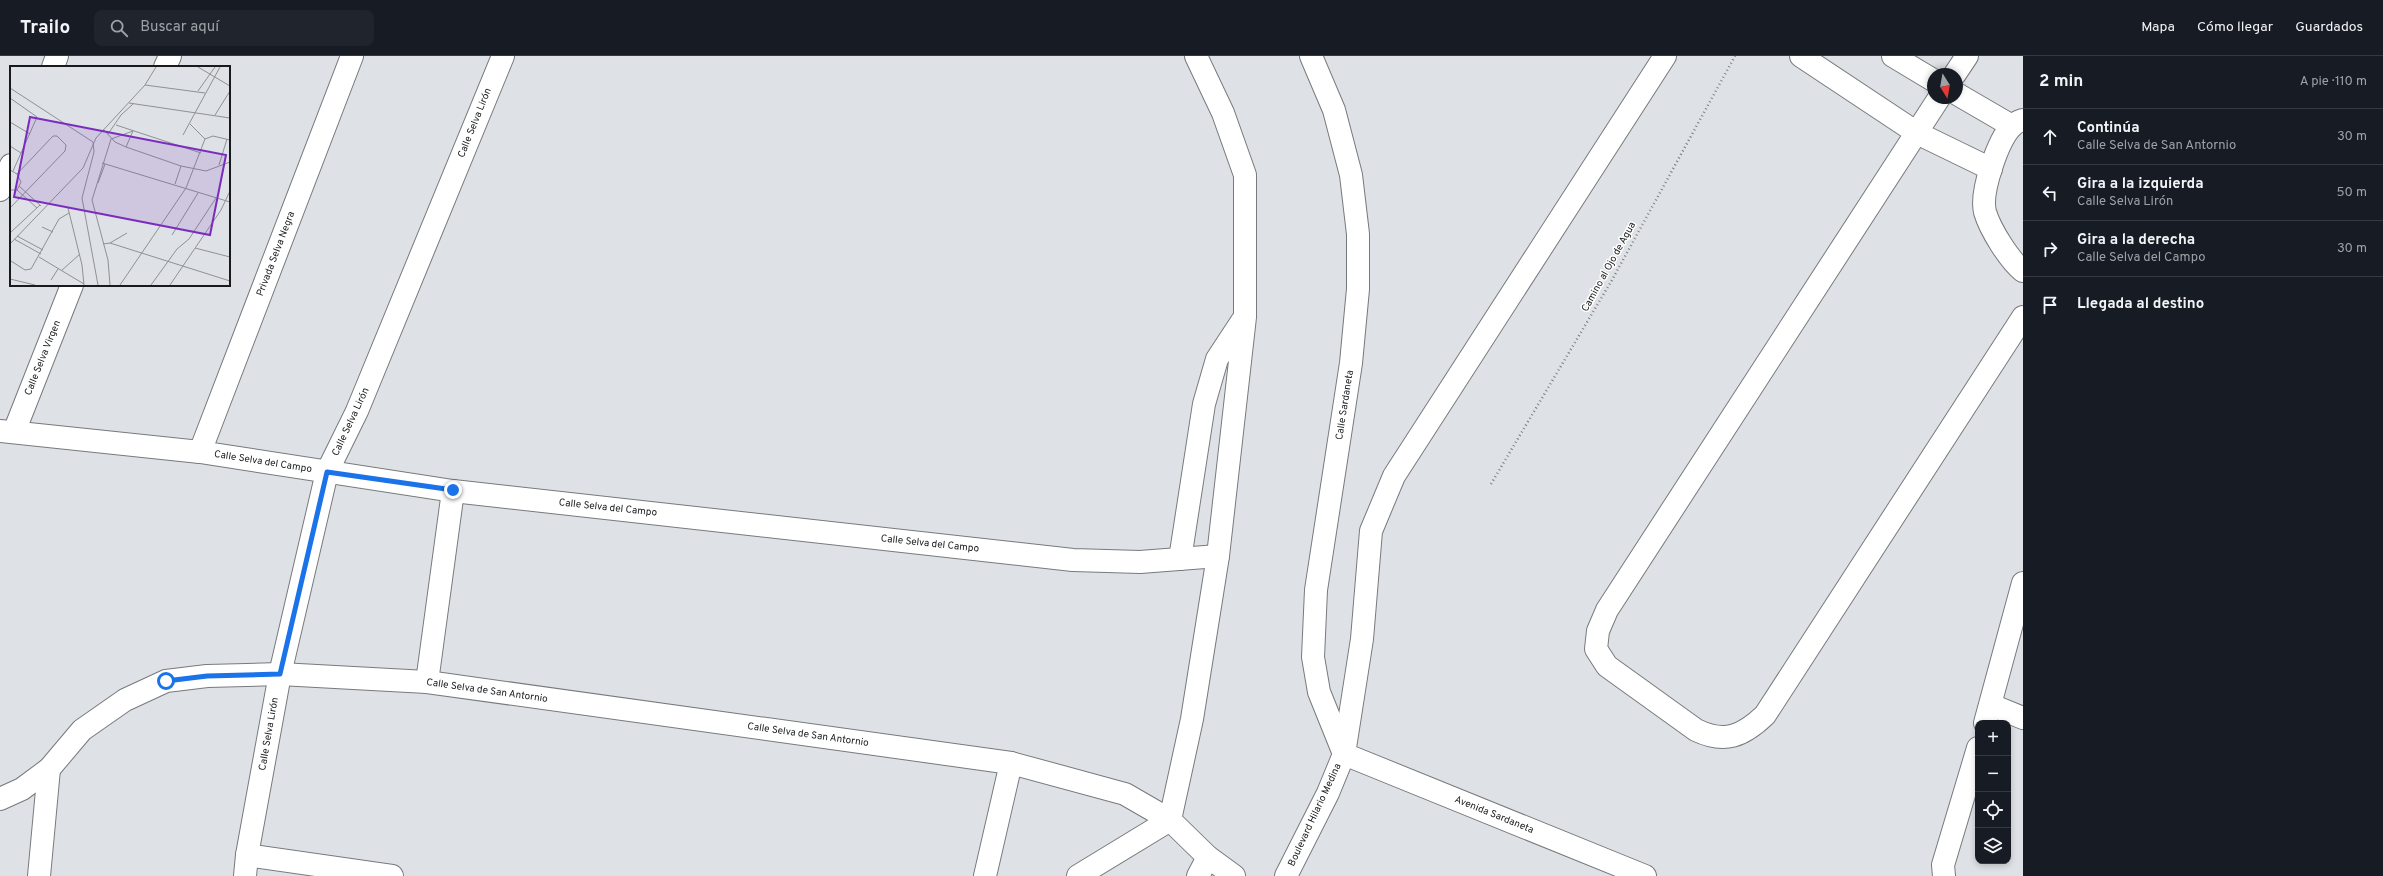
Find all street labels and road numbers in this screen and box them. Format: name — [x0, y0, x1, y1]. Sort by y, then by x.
street label: Calle Selva Lirón — [455, 86, 495, 160]
street label: Privada Selva Negra — [254, 210, 298, 298]
street label: Camino al Ojo de Agua — [1579, 220, 1639, 314]
street label: Calle Selva Virgen — [22, 318, 64, 398]
street label: Calle Sardaneta — [1333, 369, 1357, 441]
street label: Calle Selva Lirón — [329, 386, 373, 458]
street label: Calle Selva del Campo — [213, 448, 313, 476]
street label: Calle Selva del Campo — [558, 496, 658, 520]
street label: Calle Selva del Campo — [880, 532, 980, 556]
street label: Calle Selva de San Antornio — [425, 676, 549, 706]
street label: Calle Selva Lirón — [256, 696, 282, 772]
street label: Calle Selva de San Antornio — [746, 720, 870, 750]
street label: Boulevard Hilario Medina — [1285, 761, 1345, 869]
street label: Avenida Sardaneta — [1452, 793, 1536, 837]

